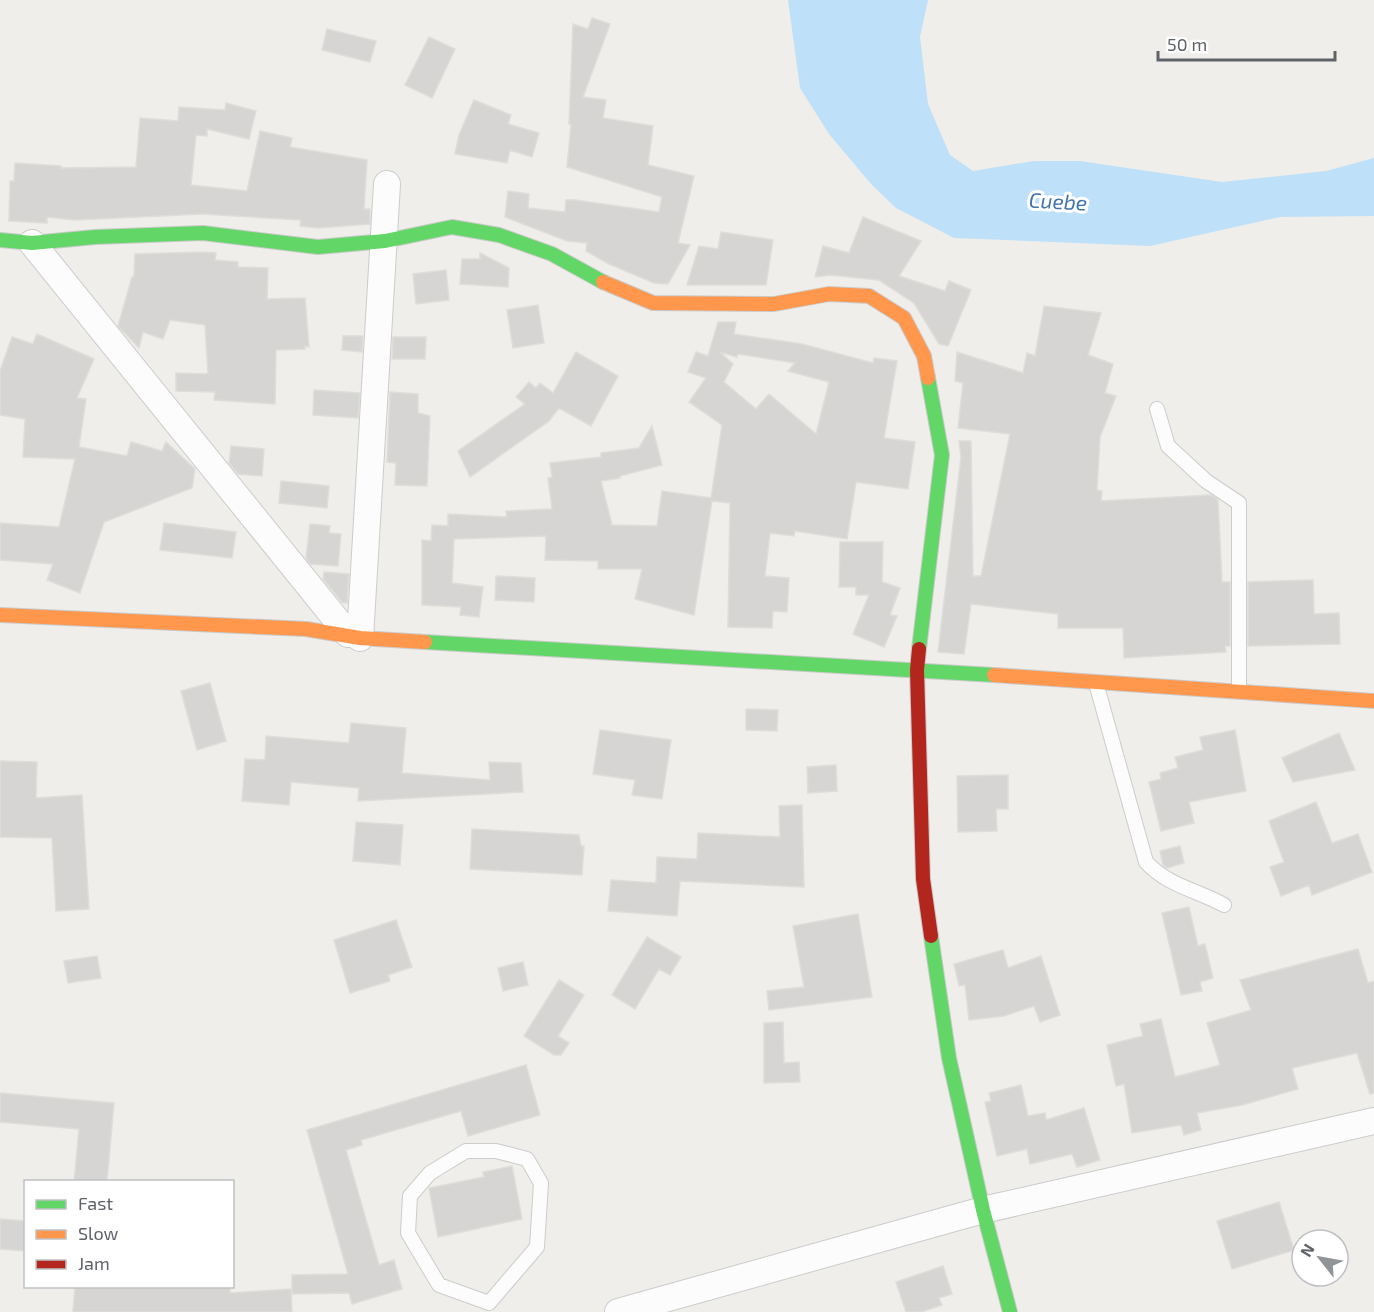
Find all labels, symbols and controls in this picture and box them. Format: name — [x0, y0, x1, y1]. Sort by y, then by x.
scale bar — [1158, 24, 1335, 62]
text: 50 m — [1167, 33, 1207, 55]
water label: Cuebe — [1028, 186, 1088, 215]
legend — [24, 1180, 234, 1288]
text: Fast — [78, 1192, 113, 1214]
text: Slow — [78, 1222, 119, 1244]
north arrow — [1290, 1228, 1350, 1288]
text: N — [1296, 1240, 1318, 1260]
text: Jam — [78, 1252, 110, 1274]

